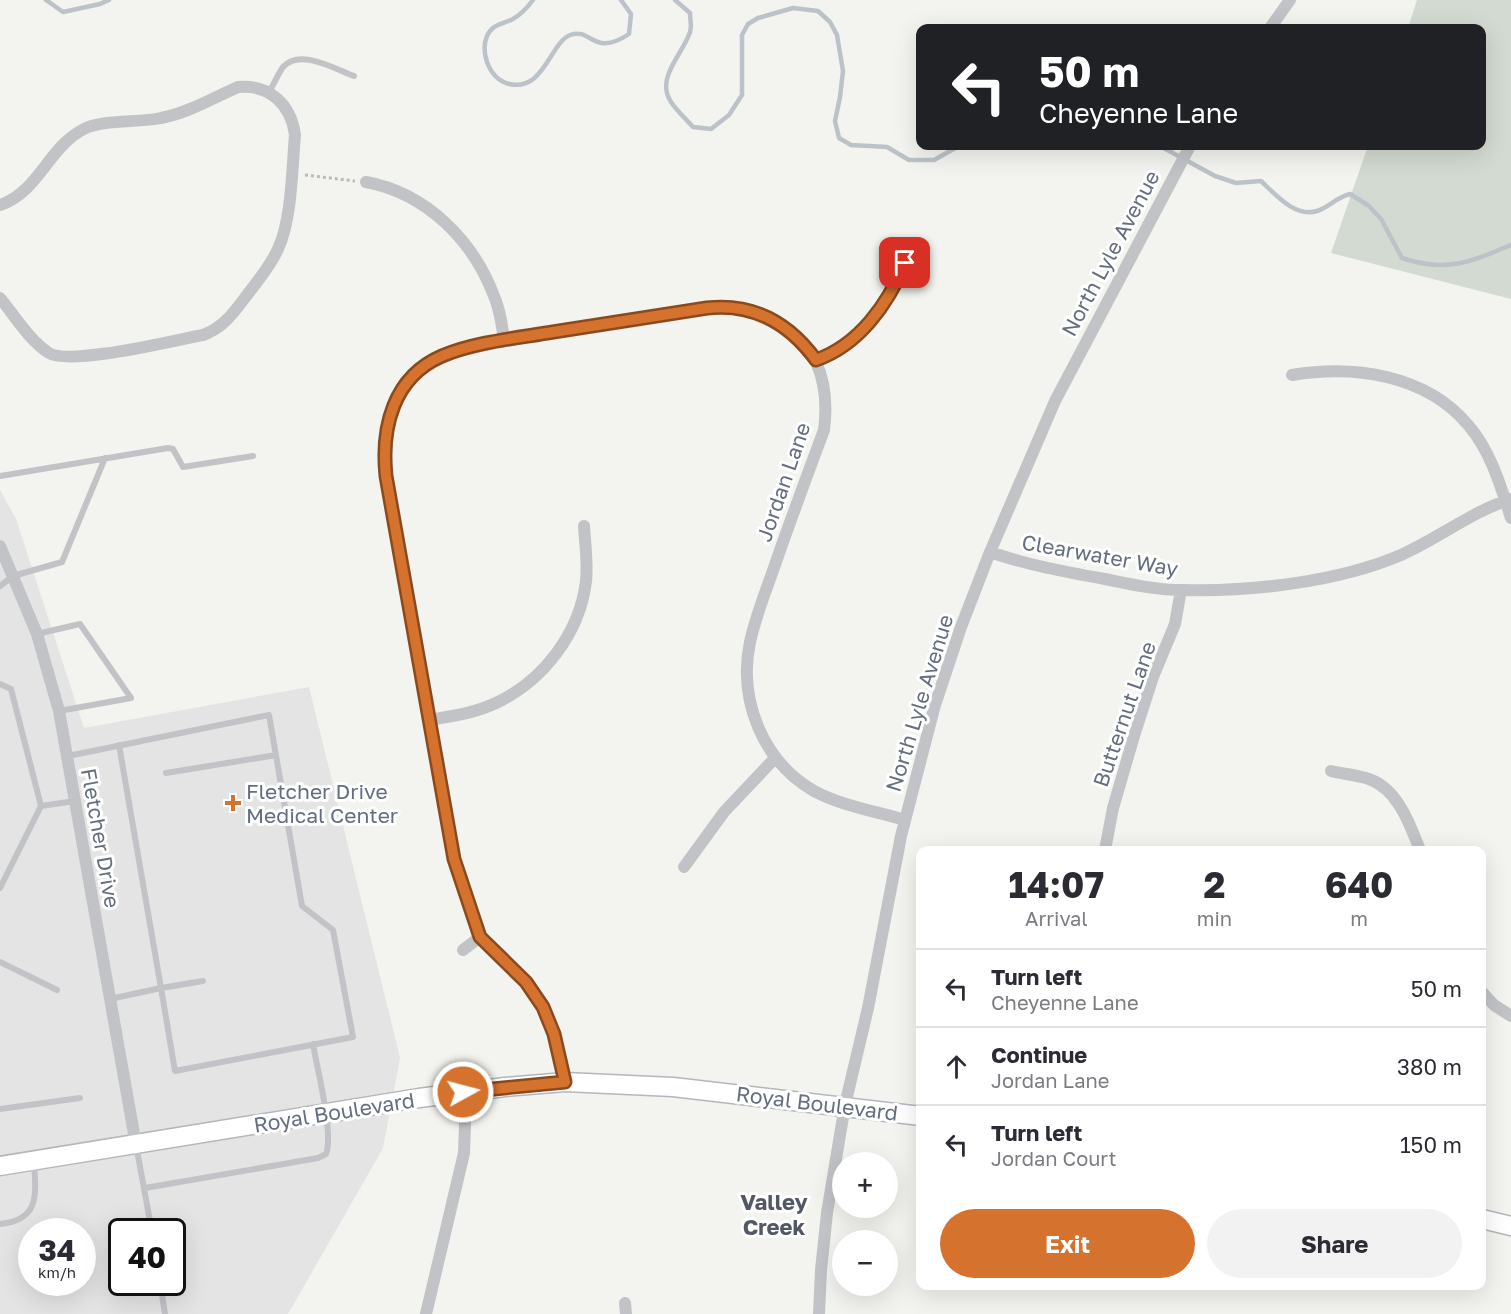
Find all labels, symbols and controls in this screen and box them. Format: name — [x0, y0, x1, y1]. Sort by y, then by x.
text: 50 m — [1039, 46, 1139, 96]
icon: left — [940, 48, 1018, 126]
text: Cheyenne Lane — [1039, 97, 1238, 129]
street label: North Lyle Avenue — [1055, 166, 1165, 340]
pin — [879, 237, 930, 288]
icon: arrive — [888, 246, 921, 279]
street label: Jordan Lane — [750, 419, 816, 545]
street label: Clearwater Way — [1020, 528, 1180, 582]
street label: North Lyle Avenue — [880, 611, 958, 795]
street label: Butternut Lane — [1087, 638, 1161, 790]
street label: Fletcher Drive — [76, 766, 126, 910]
place label: Fletcher Drive Medical Center — [246, 778, 398, 828]
marker: Fletcher Drive Medical Center — [224, 794, 242, 812]
text: 14:07 — [1009, 863, 1104, 906]
text: 2 — [1203, 863, 1225, 906]
text: 640 — [1325, 863, 1393, 906]
text: Arrival — [1025, 906, 1088, 930]
text: min — [1197, 906, 1232, 930]
text: m — [1350, 906, 1368, 930]
text: Turn left — [991, 963, 1082, 990]
icon: left — [940, 972, 973, 1005]
text: 50 m — [1411, 975, 1462, 1002]
text: Cheyenne Lane — [991, 990, 1139, 1014]
text: Continue — [991, 1041, 1087, 1068]
icon: ahead — [940, 1050, 973, 1083]
text: 380 m — [1397, 1053, 1462, 1080]
position arrow — [431, 1060, 495, 1124]
text: Jordan Lane — [991, 1068, 1109, 1092]
street label: Royal Boulevard — [735, 1080, 899, 1126]
street label: Royal Boulevard — [252, 1086, 416, 1138]
text: Turn left — [991, 1119, 1082, 1146]
icon: left — [940, 1128, 973, 1161]
text: 150 m — [1400, 1131, 1462, 1158]
text: Jordan Court — [991, 1146, 1117, 1170]
map controls — [832, 1152, 898, 1296]
button: + — [832, 1152, 898, 1218]
district label: Valley Creek — [740, 1188, 808, 1240]
button: Exit — [940, 1209, 1195, 1278]
button: Share — [1207, 1209, 1462, 1278]
speed limit sign: 40 — [108, 1218, 186, 1296]
button: − — [832, 1230, 898, 1296]
text: 34 — [38, 1232, 76, 1268]
text: km/h — [38, 1263, 76, 1281]

